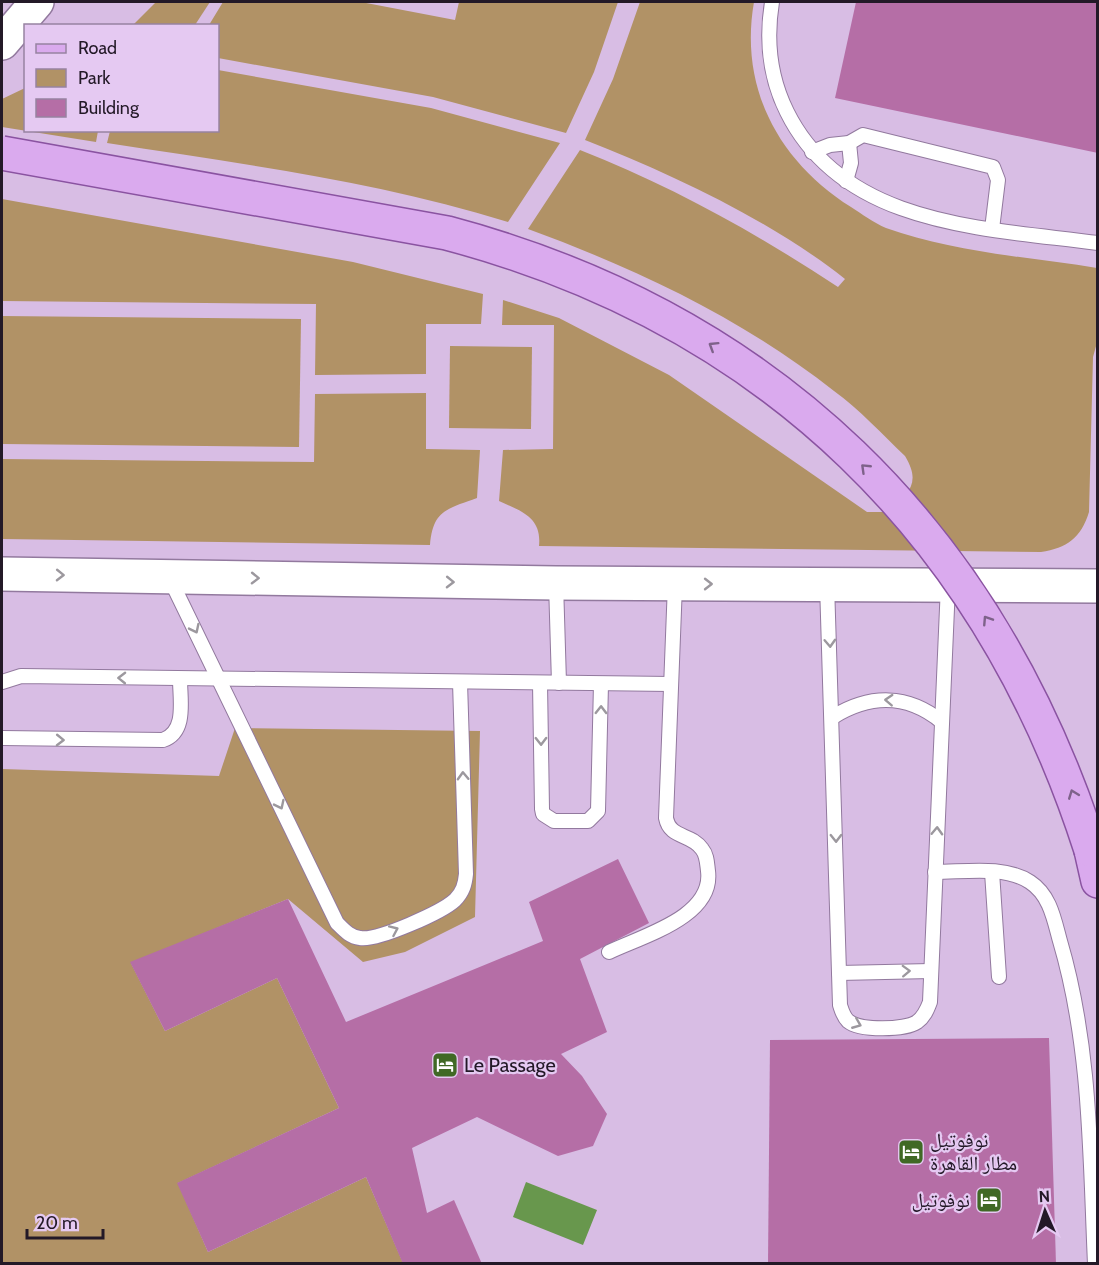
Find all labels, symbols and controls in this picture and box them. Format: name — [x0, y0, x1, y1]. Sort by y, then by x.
legend — [24, 24, 219, 132]
text: Road — [78, 37, 117, 59]
text: Park — [78, 67, 111, 89]
text: Building — [78, 97, 140, 119]
one-way arrow — [709, 343, 720, 354]
one-way arrow — [862, 464, 872, 475]
one-way arrow — [55, 569, 64, 581]
one-way arrow — [250, 572, 259, 585]
one-way arrow — [445, 576, 454, 588]
one-way arrow — [703, 578, 712, 590]
one-way arrow — [983, 615, 994, 626]
one-way arrow — [188, 623, 199, 634]
one-way arrow — [824, 638, 837, 647]
one-way arrow — [117, 672, 126, 684]
one-way arrow — [885, 694, 894, 707]
one-way arrow — [595, 705, 607, 714]
one-way arrow — [55, 733, 64, 746]
one-way arrow — [535, 737, 547, 746]
one-way arrow — [457, 772, 469, 781]
one-way arrow — [1067, 790, 1080, 800]
one-way arrow — [273, 798, 285, 809]
one-way arrow — [931, 826, 944, 835]
one-way arrow — [830, 833, 842, 842]
one-way arrow — [387, 925, 398, 937]
one-way arrow — [901, 965, 910, 978]
one-way arrow — [851, 1016, 861, 1029]
hotel icon: Le Passage — [430, 1050, 460, 1080]
place label: Le Passage — [464, 1053, 556, 1077]
place label: نوفوتيل مطار القاهرة — [930, 1128, 1017, 1175]
hotel icon: نوفوتيل مطار القاهرة — [896, 1137, 926, 1167]
north arrow — [1015, 1181, 1075, 1241]
hotel icon: نوفوتيل — [974, 1185, 1004, 1215]
text: N — [1038, 1187, 1050, 1206]
place label: نوفوتيل — [912, 1188, 970, 1212]
scale bar — [27, 1202, 104, 1240]
text: 20 m — [36, 1212, 78, 1234]

